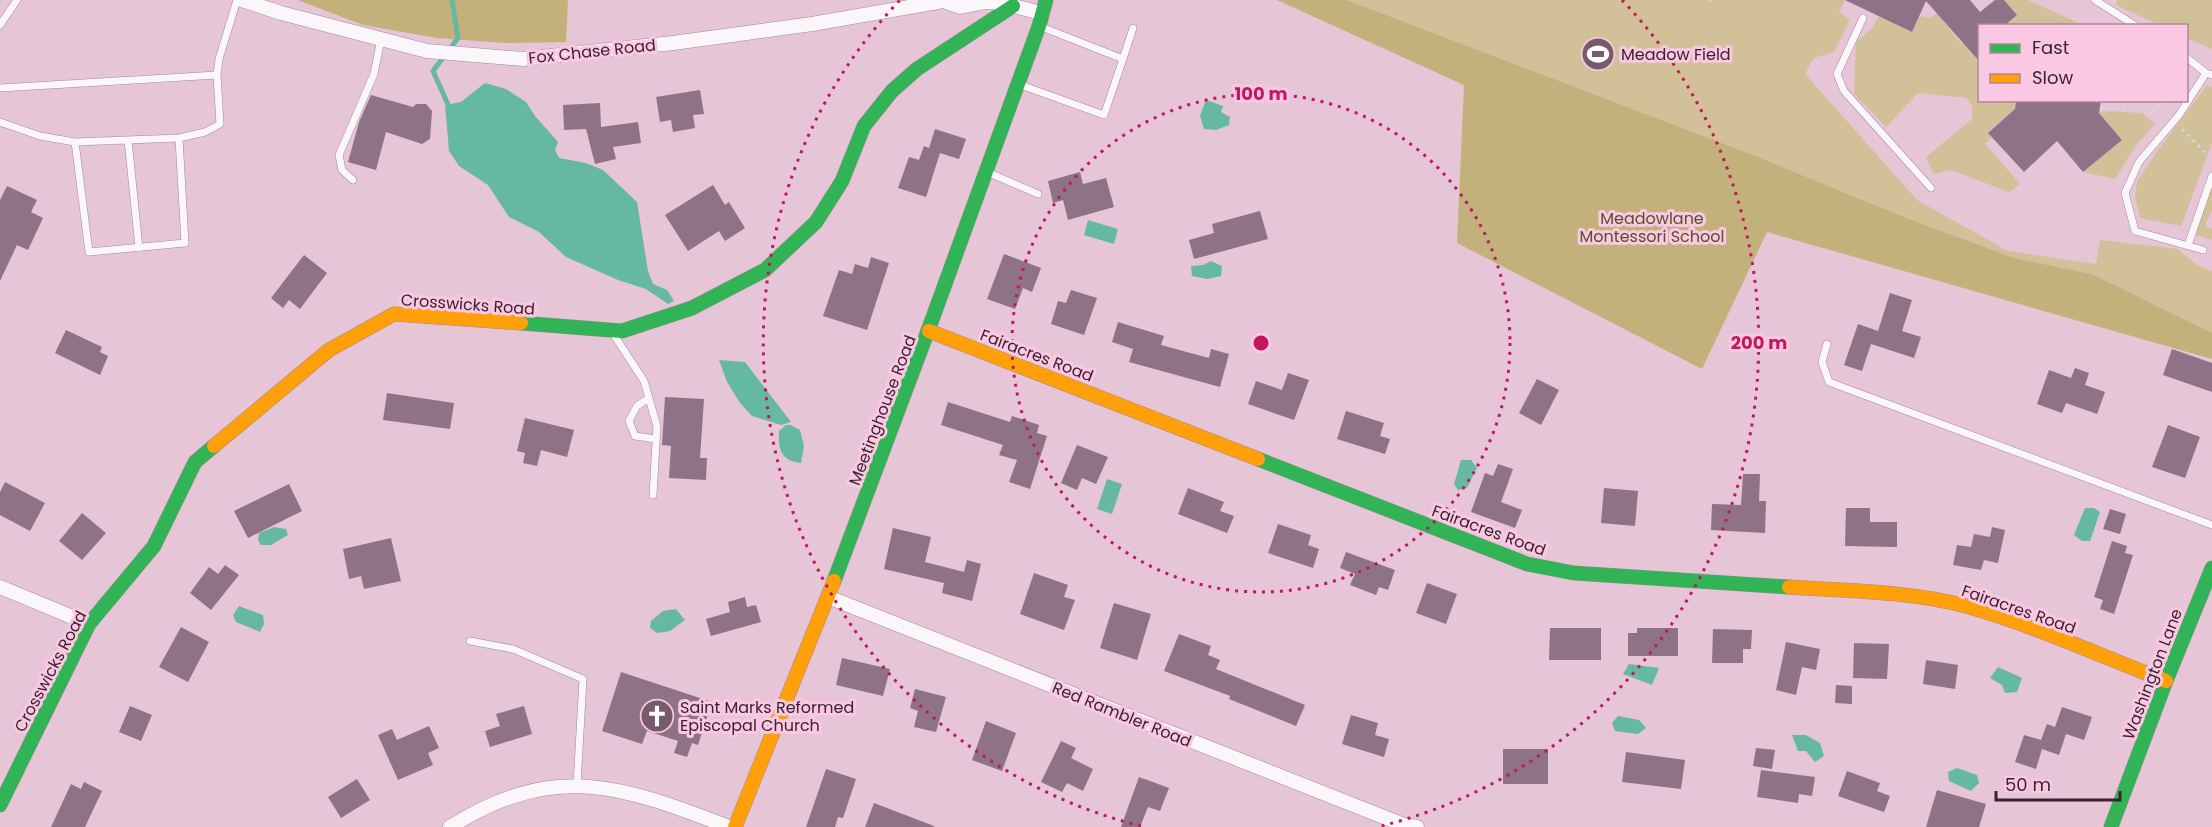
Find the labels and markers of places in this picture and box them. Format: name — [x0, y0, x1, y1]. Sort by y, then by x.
sports icon: Meadow Field — [1580, 36, 1616, 72]
place label: Meadow Field — [1621, 43, 1731, 66]
centre of rings — [1251, 333, 1271, 353]
place label: Saint Marks Reformed Episcopal Church — [680, 696, 854, 737]
church icon: Saint Marks Reformed Episcopal Church — [639, 698, 675, 734]

